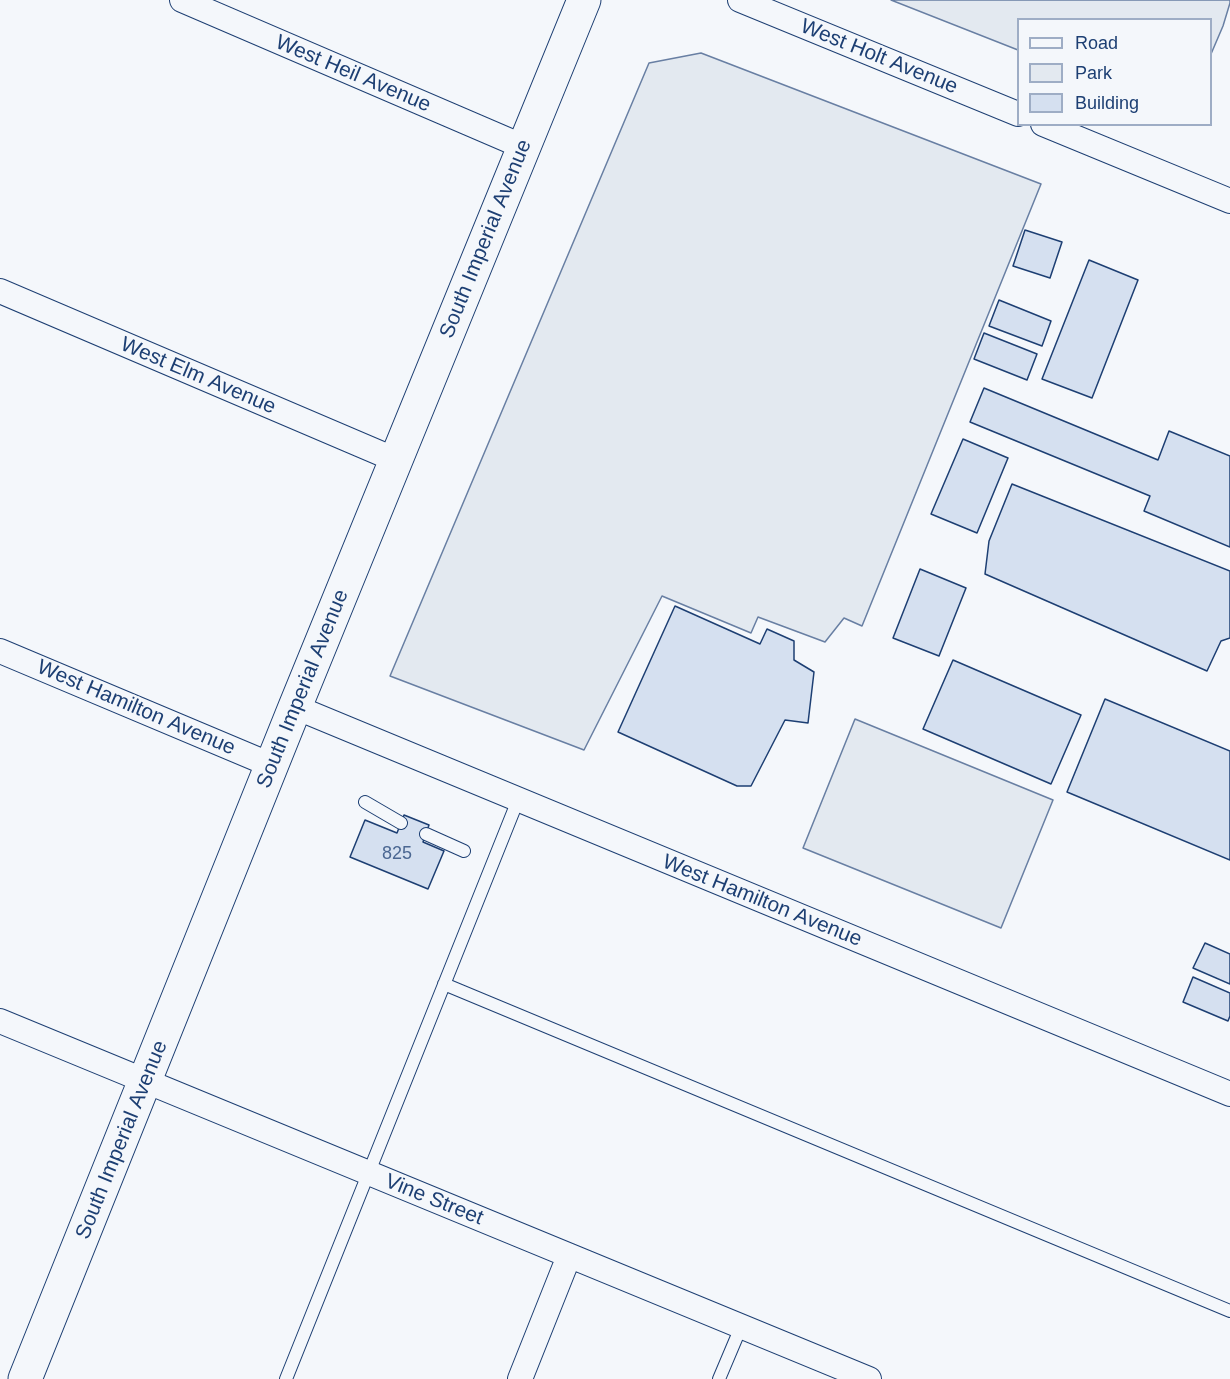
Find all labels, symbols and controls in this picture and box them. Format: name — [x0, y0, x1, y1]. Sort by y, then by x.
street label: West Holt Avenue — [797, 14, 961, 100]
legend — [1017, 18, 1212, 126]
street label: West Heil Avenue — [272, 30, 434, 118]
text: Road — [1075, 33, 1118, 53]
text: Park — [1075, 63, 1112, 83]
text: Building — [1075, 93, 1139, 113]
street label: South Imperial Avenue — [435, 136, 537, 342]
street label: West Elm Avenue — [117, 332, 279, 420]
street label: South Imperial Avenue — [252, 586, 354, 792]
street label: West Hamilton Avenue — [33, 655, 239, 761]
house number: 825 — [382, 843, 412, 865]
street label: West Hamilton Avenue — [659, 849, 865, 953]
street label: South Imperial Avenue — [71, 1037, 173, 1243]
street label: Vine Street — [381, 1169, 487, 1231]

